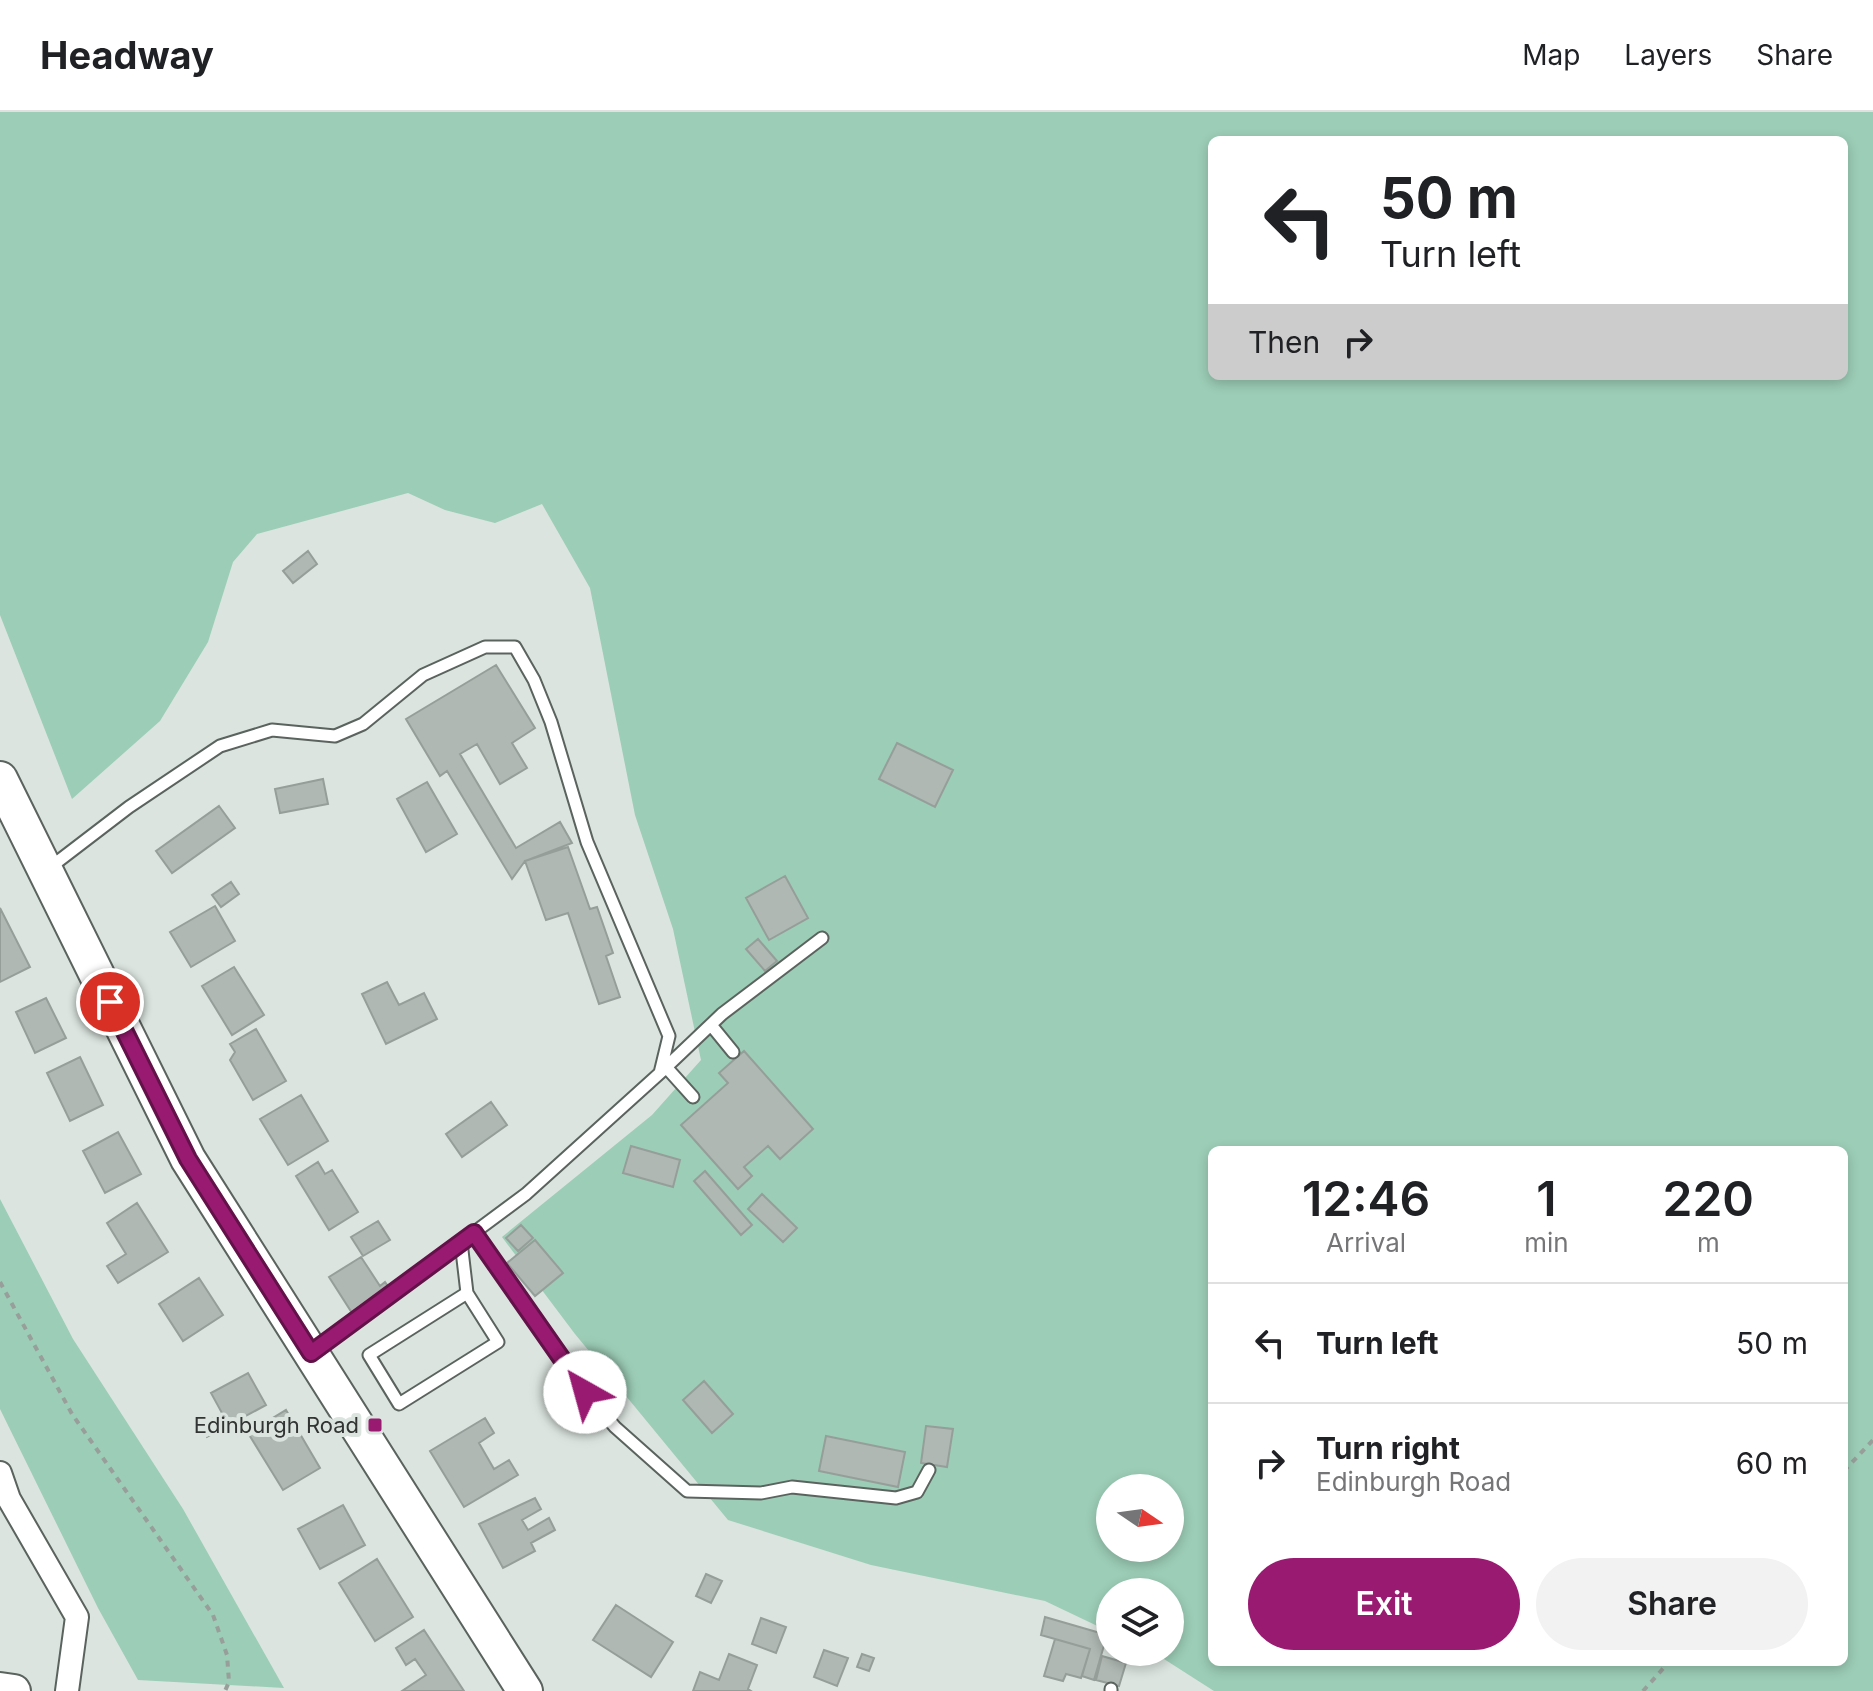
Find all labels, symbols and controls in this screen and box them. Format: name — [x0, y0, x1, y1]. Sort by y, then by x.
text: Headway — [40, 32, 214, 78]
text: Map — [1522, 38, 1580, 72]
text: Layers — [1624, 38, 1712, 72]
text: Share — [1756, 38, 1833, 72]
text: 50 m — [1380, 164, 1518, 232]
icon: left — [1248, 168, 1352, 272]
text: Turn left — [1380, 232, 1521, 276]
icon: right — [1336, 320, 1380, 364]
text: Then — [1248, 324, 1320, 360]
pin — [76, 968, 144, 1036]
icon: arrive — [88, 980, 132, 1024]
text: 12:46 — [1302, 1169, 1430, 1228]
text: 1 — [1536, 1169, 1556, 1228]
text: 220 — [1663, 1169, 1754, 1228]
text: Arrival — [1326, 1227, 1406, 1258]
text: min — [1524, 1227, 1569, 1258]
text: m — [1697, 1227, 1720, 1258]
icon: left — [1248, 1321, 1292, 1365]
text: Turn left — [1316, 1325, 1438, 1361]
text: 50 m — [1736, 1325, 1808, 1361]
position arrow — [543, 1350, 627, 1434]
place label: Edinburgh Road — [194, 1412, 359, 1438]
marker: Edinburgh Road — [366, 1416, 384, 1434]
text: Turn right — [1316, 1430, 1460, 1466]
icon: right — [1248, 1441, 1292, 1485]
text: 60 m — [1736, 1445, 1808, 1481]
text: Edinburgh Road — [1316, 1466, 1511, 1497]
north arrow — [1096, 1474, 1184, 1562]
map controls — [1096, 1474, 1184, 1666]
button: Exit — [1248, 1558, 1520, 1650]
button: Share — [1536, 1558, 1808, 1650]
button: layers — [1096, 1578, 1184, 1666]

